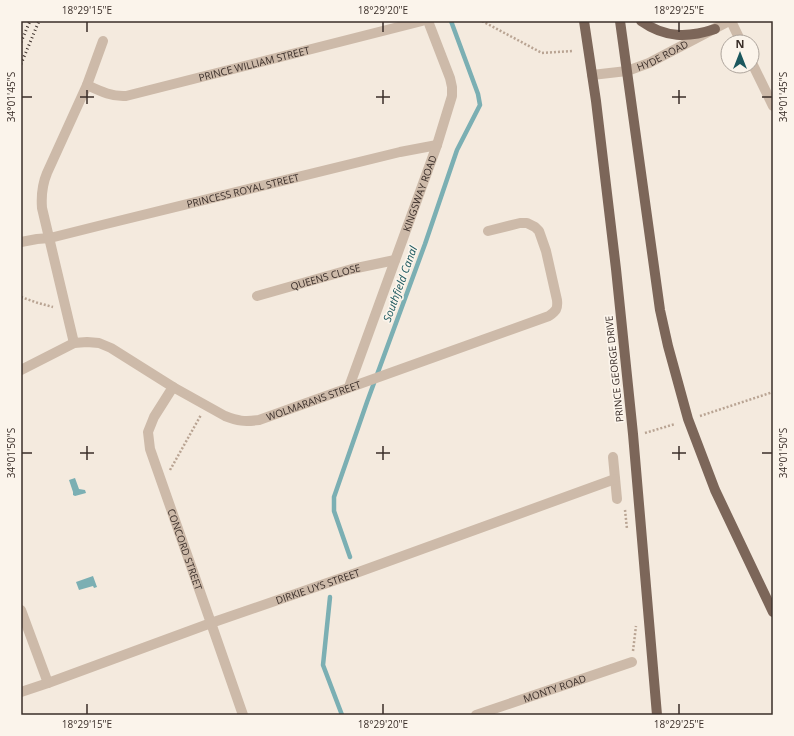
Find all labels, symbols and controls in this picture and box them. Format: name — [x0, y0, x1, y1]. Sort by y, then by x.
text: 18°29'15"E — [62, 3, 112, 17]
text: 18°29'20"E — [358, 3, 408, 17]
text: 18°29'25"E — [654, 3, 704, 17]
north arrow — [720, 34, 760, 74]
text: N — [736, 36, 744, 51]
street label: HYDE ROAD — [635, 37, 691, 74]
street label: PRINCE WILLIAM STREET — [197, 43, 311, 84]
text: 34°01'45"S — [4, 72, 18, 122]
text: 34°01'45"S — [776, 72, 790, 122]
street label: KINGSWAY ROAD — [399, 153, 440, 234]
street label: PRINCESS ROYAL STREET — [185, 170, 301, 211]
water label: Southfield Canal — [379, 244, 420, 324]
street label: QUEENS CLOSE — [289, 260, 362, 293]
street label: PRINCE GEORGE DRIVE — [601, 315, 627, 423]
street label: WOLMARANS STREET — [264, 377, 363, 424]
text: 34°01'50"S — [4, 428, 18, 478]
text: 34°01'50"S — [776, 428, 790, 478]
street label: CONCORD STREET — [164, 507, 206, 592]
street label: DIRKIE UYS STREET — [274, 565, 362, 607]
street label: MONTY ROAD — [521, 671, 588, 705]
text: 18°29'15"E — [62, 717, 112, 731]
text: 18°29'20"E — [358, 717, 408, 731]
text: 18°29'25"E — [654, 717, 704, 731]

